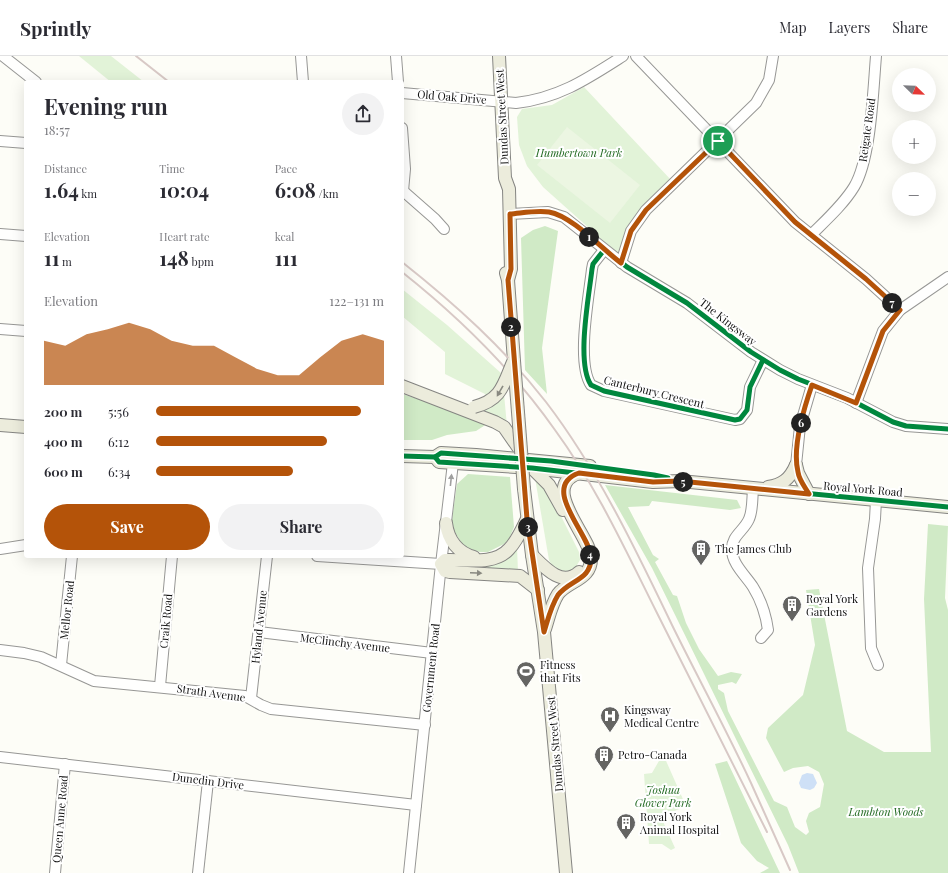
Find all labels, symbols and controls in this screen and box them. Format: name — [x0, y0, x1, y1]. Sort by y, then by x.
text: Sprintly — [20, 15, 91, 41]
text: Map — [779, 18, 807, 37]
text: Layers — [829, 18, 870, 37]
text: Share — [892, 18, 928, 37]
north arrow — [892, 68, 936, 112]
map controls — [892, 68, 936, 216]
street label: Dundas Street West — [492, 69, 511, 165]
street label: Old Oak Drive — [417, 86, 488, 107]
text: Evening run — [44, 91, 168, 121]
button: share — [342, 93, 384, 135]
street label: Reigate Road — [855, 96, 878, 163]
button: + — [892, 120, 936, 164]
text: 18:57 — [44, 121, 70, 138]
pin — [701, 124, 735, 158]
icon: arrive — [707, 130, 729, 152]
park label: Humbertown Park — [535, 145, 623, 160]
text: Distance — [44, 161, 87, 176]
text: Time — [159, 161, 185, 176]
text: Pace — [275, 161, 297, 176]
button: − — [892, 172, 936, 216]
text: 1.64 — [44, 176, 79, 203]
text: 10:04 — [159, 176, 209, 203]
text: 6:08 — [275, 176, 316, 203]
text: km — [79, 186, 97, 201]
text: /km — [316, 186, 338, 201]
pin: 1 — [579, 227, 599, 247]
text: Elevation — [44, 229, 90, 244]
text: Heart rate — [159, 229, 210, 244]
text: kcal — [275, 229, 294, 244]
text: 1 — [587, 229, 591, 244]
text: 11 — [44, 244, 59, 271]
text: 148 — [159, 244, 189, 271]
text: 111 — [275, 244, 298, 271]
text: m — [59, 254, 72, 269]
text: bpm — [189, 254, 214, 269]
text: Elevation — [44, 292, 98, 309]
text: 122–131 m — [329, 292, 384, 309]
pin: 7 — [882, 293, 902, 313]
street label: The Kingsway — [697, 295, 760, 349]
text: 7 — [889, 295, 895, 310]
pin: 2 — [501, 317, 521, 337]
text: 2 — [508, 319, 514, 334]
street label: Canterbury Crescent — [602, 372, 706, 411]
one-way arrow — [497, 385, 503, 397]
text: 200 m — [44, 403, 82, 420]
text: 5:56 — [108, 403, 129, 420]
pin: 6 — [791, 413, 811, 433]
text: 6 — [798, 415, 804, 430]
text: 400 m — [44, 433, 82, 450]
text: 6:12 — [108, 433, 129, 450]
text: 600 m — [44, 463, 83, 480]
text: 6:34 — [108, 463, 130, 480]
pin: 5 — [673, 472, 693, 492]
one-way arrow — [448, 474, 455, 486]
text: 5 — [680, 474, 686, 489]
street label: Royal York Road — [823, 478, 904, 499]
button: Save — [44, 504, 210, 550]
button: Share — [218, 504, 384, 550]
pin: 3 — [518, 517, 538, 537]
text: 3 — [525, 519, 531, 534]
building icon: The James Club — [690, 538, 712, 566]
place label: The James Club — [715, 541, 792, 556]
pin: 4 — [580, 545, 600, 565]
text: 4 — [587, 547, 593, 562]
one-way arrow — [470, 570, 482, 577]
street label: Mellor Road — [56, 579, 77, 640]
street label: Hyland Avenue — [247, 589, 270, 664]
place label: Royal York Gardens — [806, 591, 858, 619]
street label: Craik Road — [156, 592, 175, 649]
building icon: Royal York Gardens — [781, 594, 803, 622]
street label: Government Road — [418, 622, 443, 713]
street label: McClinchy Avenue — [299, 630, 391, 656]
place label: Fitness that Fits — [540, 657, 581, 685]
sports icon: Fitness that Fits — [515, 660, 537, 688]
street label: Strath Avenue — [176, 680, 247, 705]
street label: Dundas Street West — [543, 696, 566, 792]
place label: Kingsway Medical Centre — [624, 702, 700, 730]
hospital icon: Kingsway Medical Centre — [599, 705, 621, 733]
building icon: Petro-Canada — [593, 744, 615, 772]
place label: Petro-Canada — [618, 747, 687, 762]
street label: Dunedin Drive — [171, 769, 245, 792]
street label: Queen Anne Road — [48, 774, 71, 863]
park label: Joshua Glover Park — [635, 782, 692, 810]
park label: Lambton Woods — [847, 804, 924, 819]
place label: Royal York Animal Hospital — [639, 809, 719, 837]
building icon: Royal York Animal Hospital — [615, 812, 637, 840]

